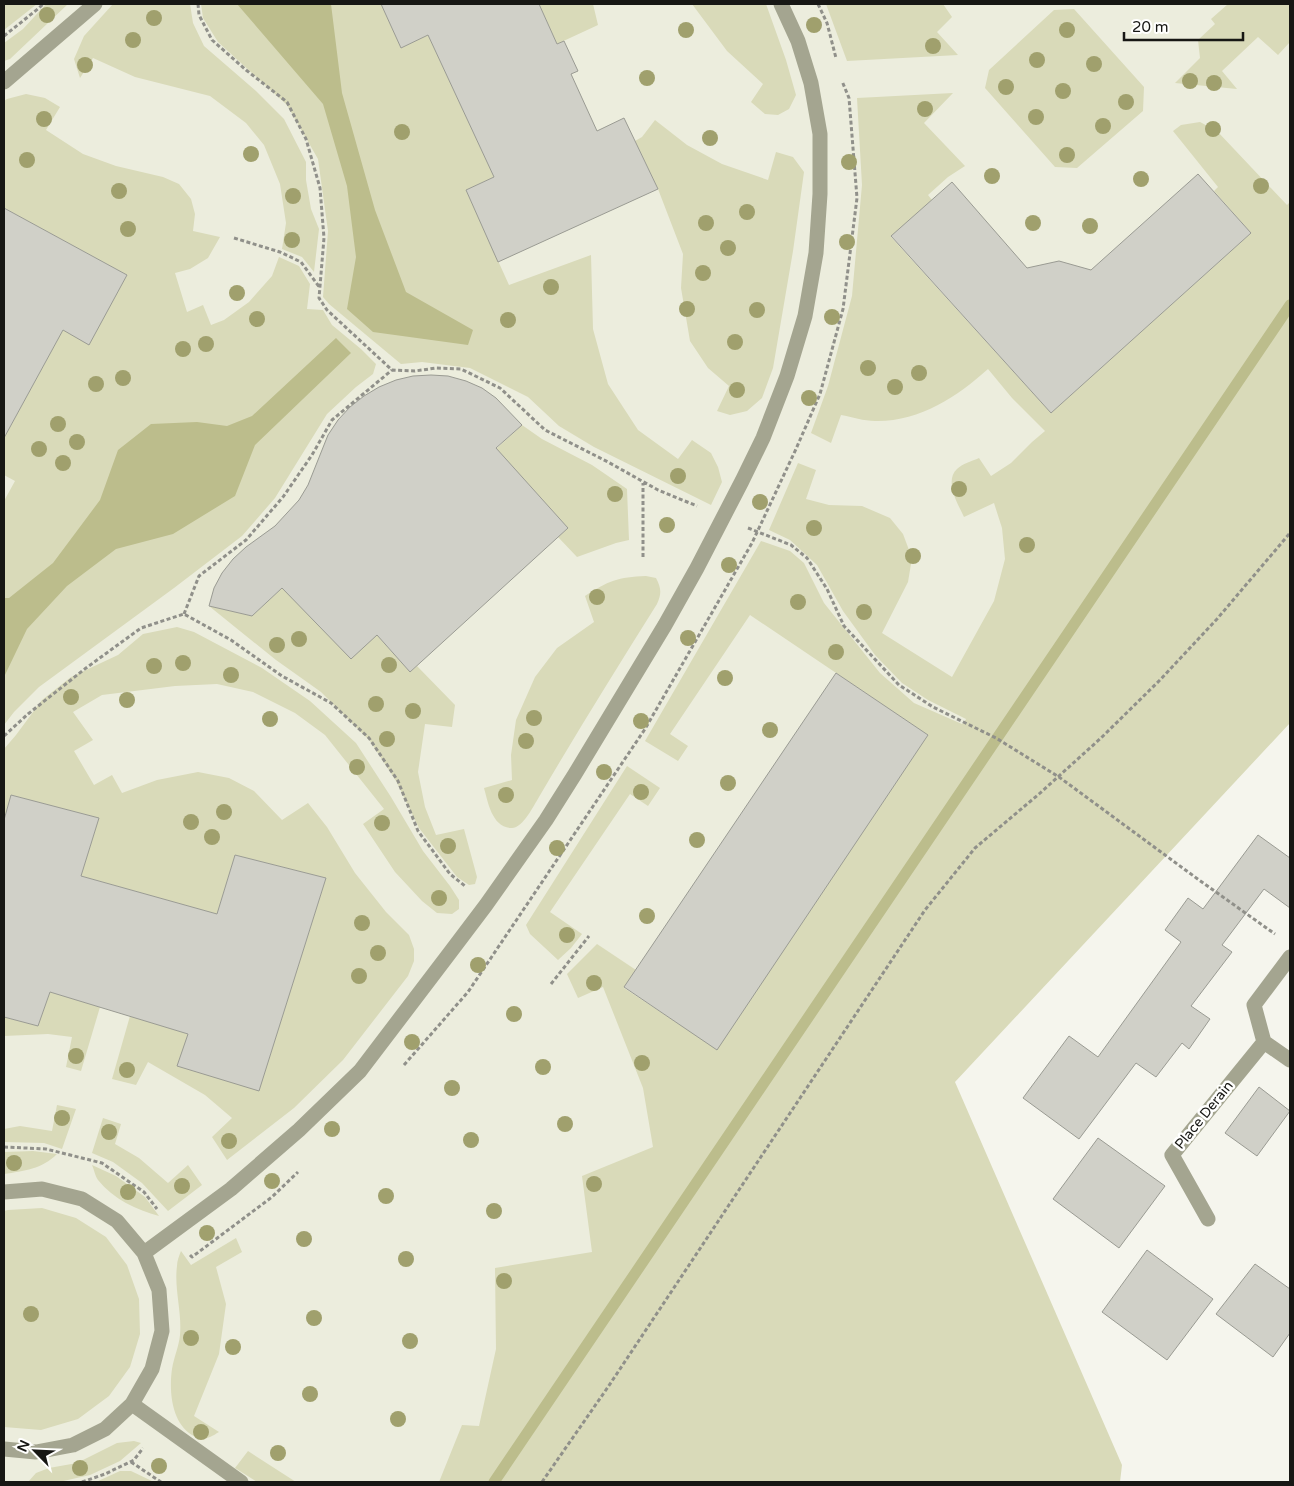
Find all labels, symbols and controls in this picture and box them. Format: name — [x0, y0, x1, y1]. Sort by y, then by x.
scale bar — [1124, 10, 1243, 42]
text: 20 m — [1132, 18, 1169, 36]
street label: Place Derain — [1171, 1077, 1237, 1153]
north arrow — [10, 1426, 60, 1476]
text: N — [14, 1437, 34, 1455]

